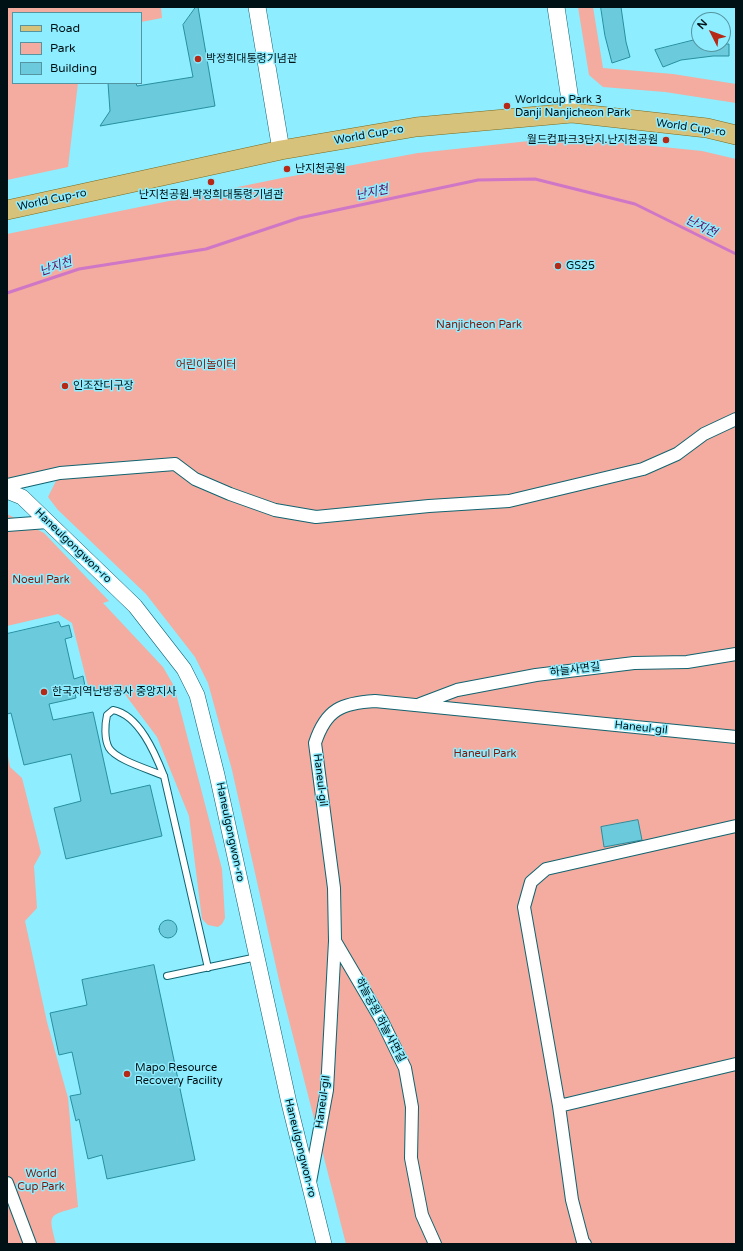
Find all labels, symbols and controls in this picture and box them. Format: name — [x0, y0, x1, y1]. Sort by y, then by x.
legend — [12, 12, 142, 84]
north arrow — [691, 12, 731, 52]
text: N — [695, 17, 710, 32]
text: Road — [50, 21, 80, 35]
text: Park — [50, 41, 76, 55]
place label: 박정희대통령기념관 — [206, 52, 297, 66]
marker: 박정희대통령기념관 — [193, 54, 203, 64]
text: Building — [50, 61, 97, 75]
place label: Worldcup Park 3 Danji Nanjicheon Park — [515, 93, 630, 119]
marker: Worldcup Park 3 Danji Nanjicheon Park — [502, 101, 512, 111]
street label: World Cup-ro — [655, 117, 727, 139]
street label: World Cup-ro — [333, 122, 405, 148]
place label: 월드컵파크3단지.난지천공원 — [527, 133, 658, 147]
marker: 월드컵파크3단지.난지천공원 — [661, 135, 671, 145]
place label: 난지천공원 — [295, 162, 346, 176]
marker: 난지천공원 — [282, 164, 292, 174]
marker: 난지천공원.박정희대통령기념관 — [206, 177, 216, 187]
water label: 난지천 — [354, 183, 390, 203]
street label: World Cup-ro — [16, 186, 88, 214]
place label: 난지천공원.박정희대통령기념관 — [139, 188, 283, 202]
water label: 난지천 — [683, 213, 719, 241]
water label: 난지천 — [38, 255, 74, 279]
place label: GS25 — [566, 259, 595, 273]
marker: GS25 — [553, 261, 563, 271]
park label: Nanjicheon Park — [436, 318, 522, 332]
park label: 어린이놀이터 — [176, 358, 236, 372]
place label: 인조잔디구장 — [73, 379, 134, 393]
marker: 인조잔디구장 — [60, 381, 70, 391]
street label: Haneulgongwon-ro — [32, 506, 114, 586]
park label: Noeul Park — [12, 573, 70, 587]
street label: 하늘사면길 — [549, 660, 601, 680]
place label: 한국지역난방공사 중앙지사 — [52, 685, 176, 699]
marker: 한국지역난방공사 중앙지사 — [39, 687, 49, 697]
street label: Haneul-gil — [614, 719, 668, 737]
park label: Haneul Park — [453, 747, 517, 761]
street label: Haneul-gil — [310, 753, 330, 807]
street label: Haneulgongwon-ro — [213, 781, 247, 883]
street label: 하늘공원 하늘사면길 — [352, 975, 408, 1065]
place label: Mapo Resource Recovery Facility — [135, 1061, 223, 1087]
marker: Mapo Resource Recovery Facility — [122, 1069, 132, 1079]
street label: Haneul-gil — [313, 1075, 333, 1129]
street label: Haneulgongwon-ro — [281, 1097, 319, 1199]
park label: World Cup Park — [17, 1167, 65, 1193]

